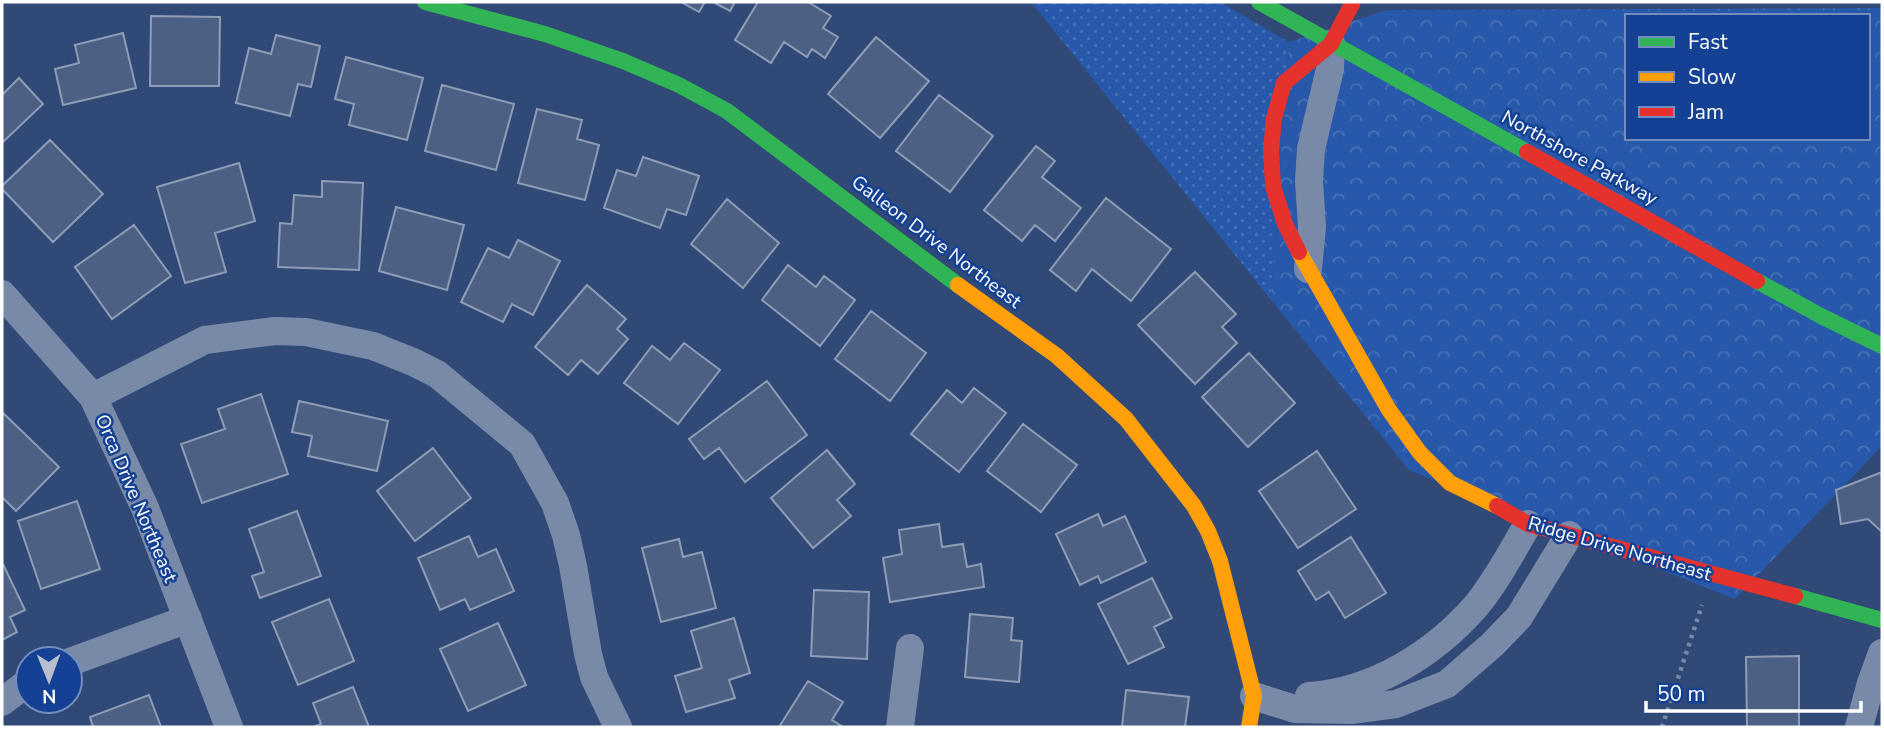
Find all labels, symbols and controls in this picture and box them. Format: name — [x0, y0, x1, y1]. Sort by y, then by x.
legend — [1625, 14, 1870, 140]
text: Fast — [1688, 28, 1728, 56]
text: Slow — [1688, 63, 1737, 91]
text: Jam — [1687, 98, 1724, 126]
street label: Northshore Parkway — [1497, 104, 1662, 212]
street label: Galleon Drive Northeast — [846, 169, 1027, 315]
street label: Orca Drive Northeast — [89, 410, 183, 587]
street label: Ridge Drive Northeast — [1525, 510, 1715, 588]
north arrow — [14, 645, 84, 715]
scale bar — [1646, 670, 1861, 714]
text: 50 m — [1657, 680, 1706, 708]
text: N — [42, 683, 57, 709]

